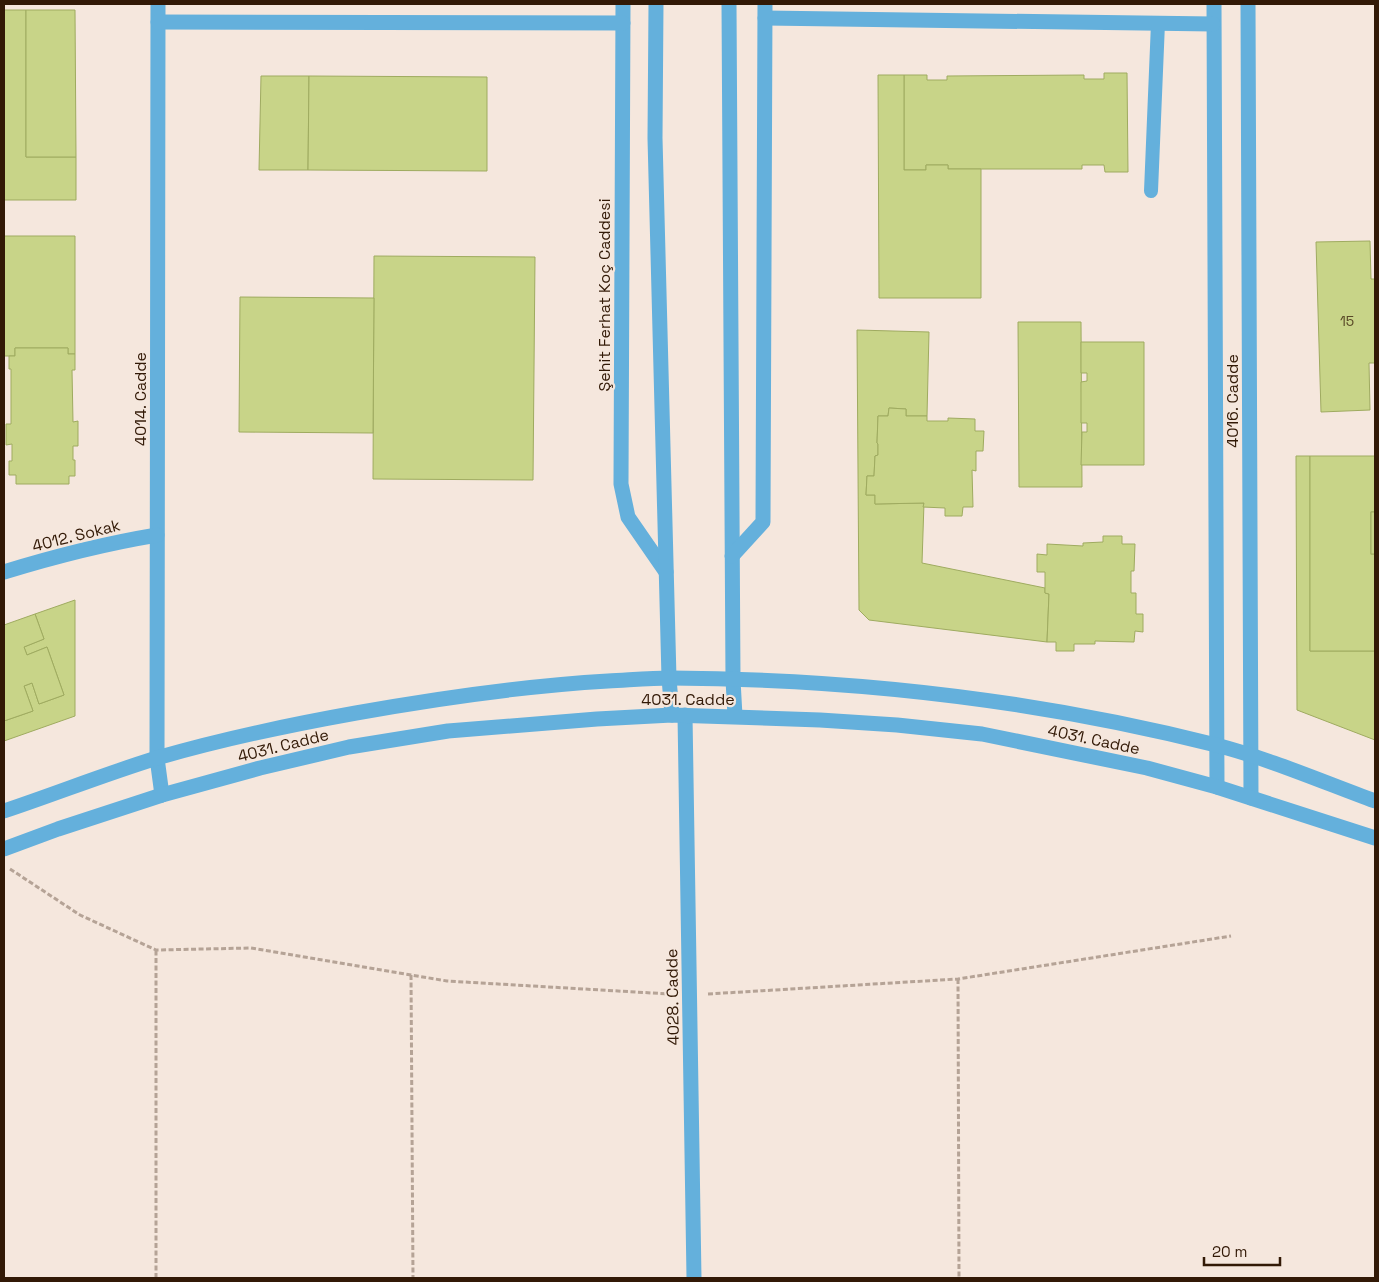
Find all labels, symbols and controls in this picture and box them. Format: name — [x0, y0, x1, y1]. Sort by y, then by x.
street label: Şehit Ferhat Koç Caddesi — [594, 198, 615, 392]
house number: 15 — [1340, 312, 1354, 330]
street label: 4014. Cadde — [130, 352, 151, 446]
street label: 4016. Cadde — [1222, 354, 1243, 448]
street label: 4012. Sokak — [30, 514, 123, 557]
street label: 4031. Cadde — [641, 689, 735, 710]
street label: 4031. Cadde — [1046, 720, 1142, 759]
street label: 4031. Cadde — [235, 724, 331, 767]
street label: 4028. Cadde — [661, 948, 684, 1046]
scale bar — [1204, 1234, 1280, 1266]
text: 20 m — [1212, 1242, 1247, 1261]

